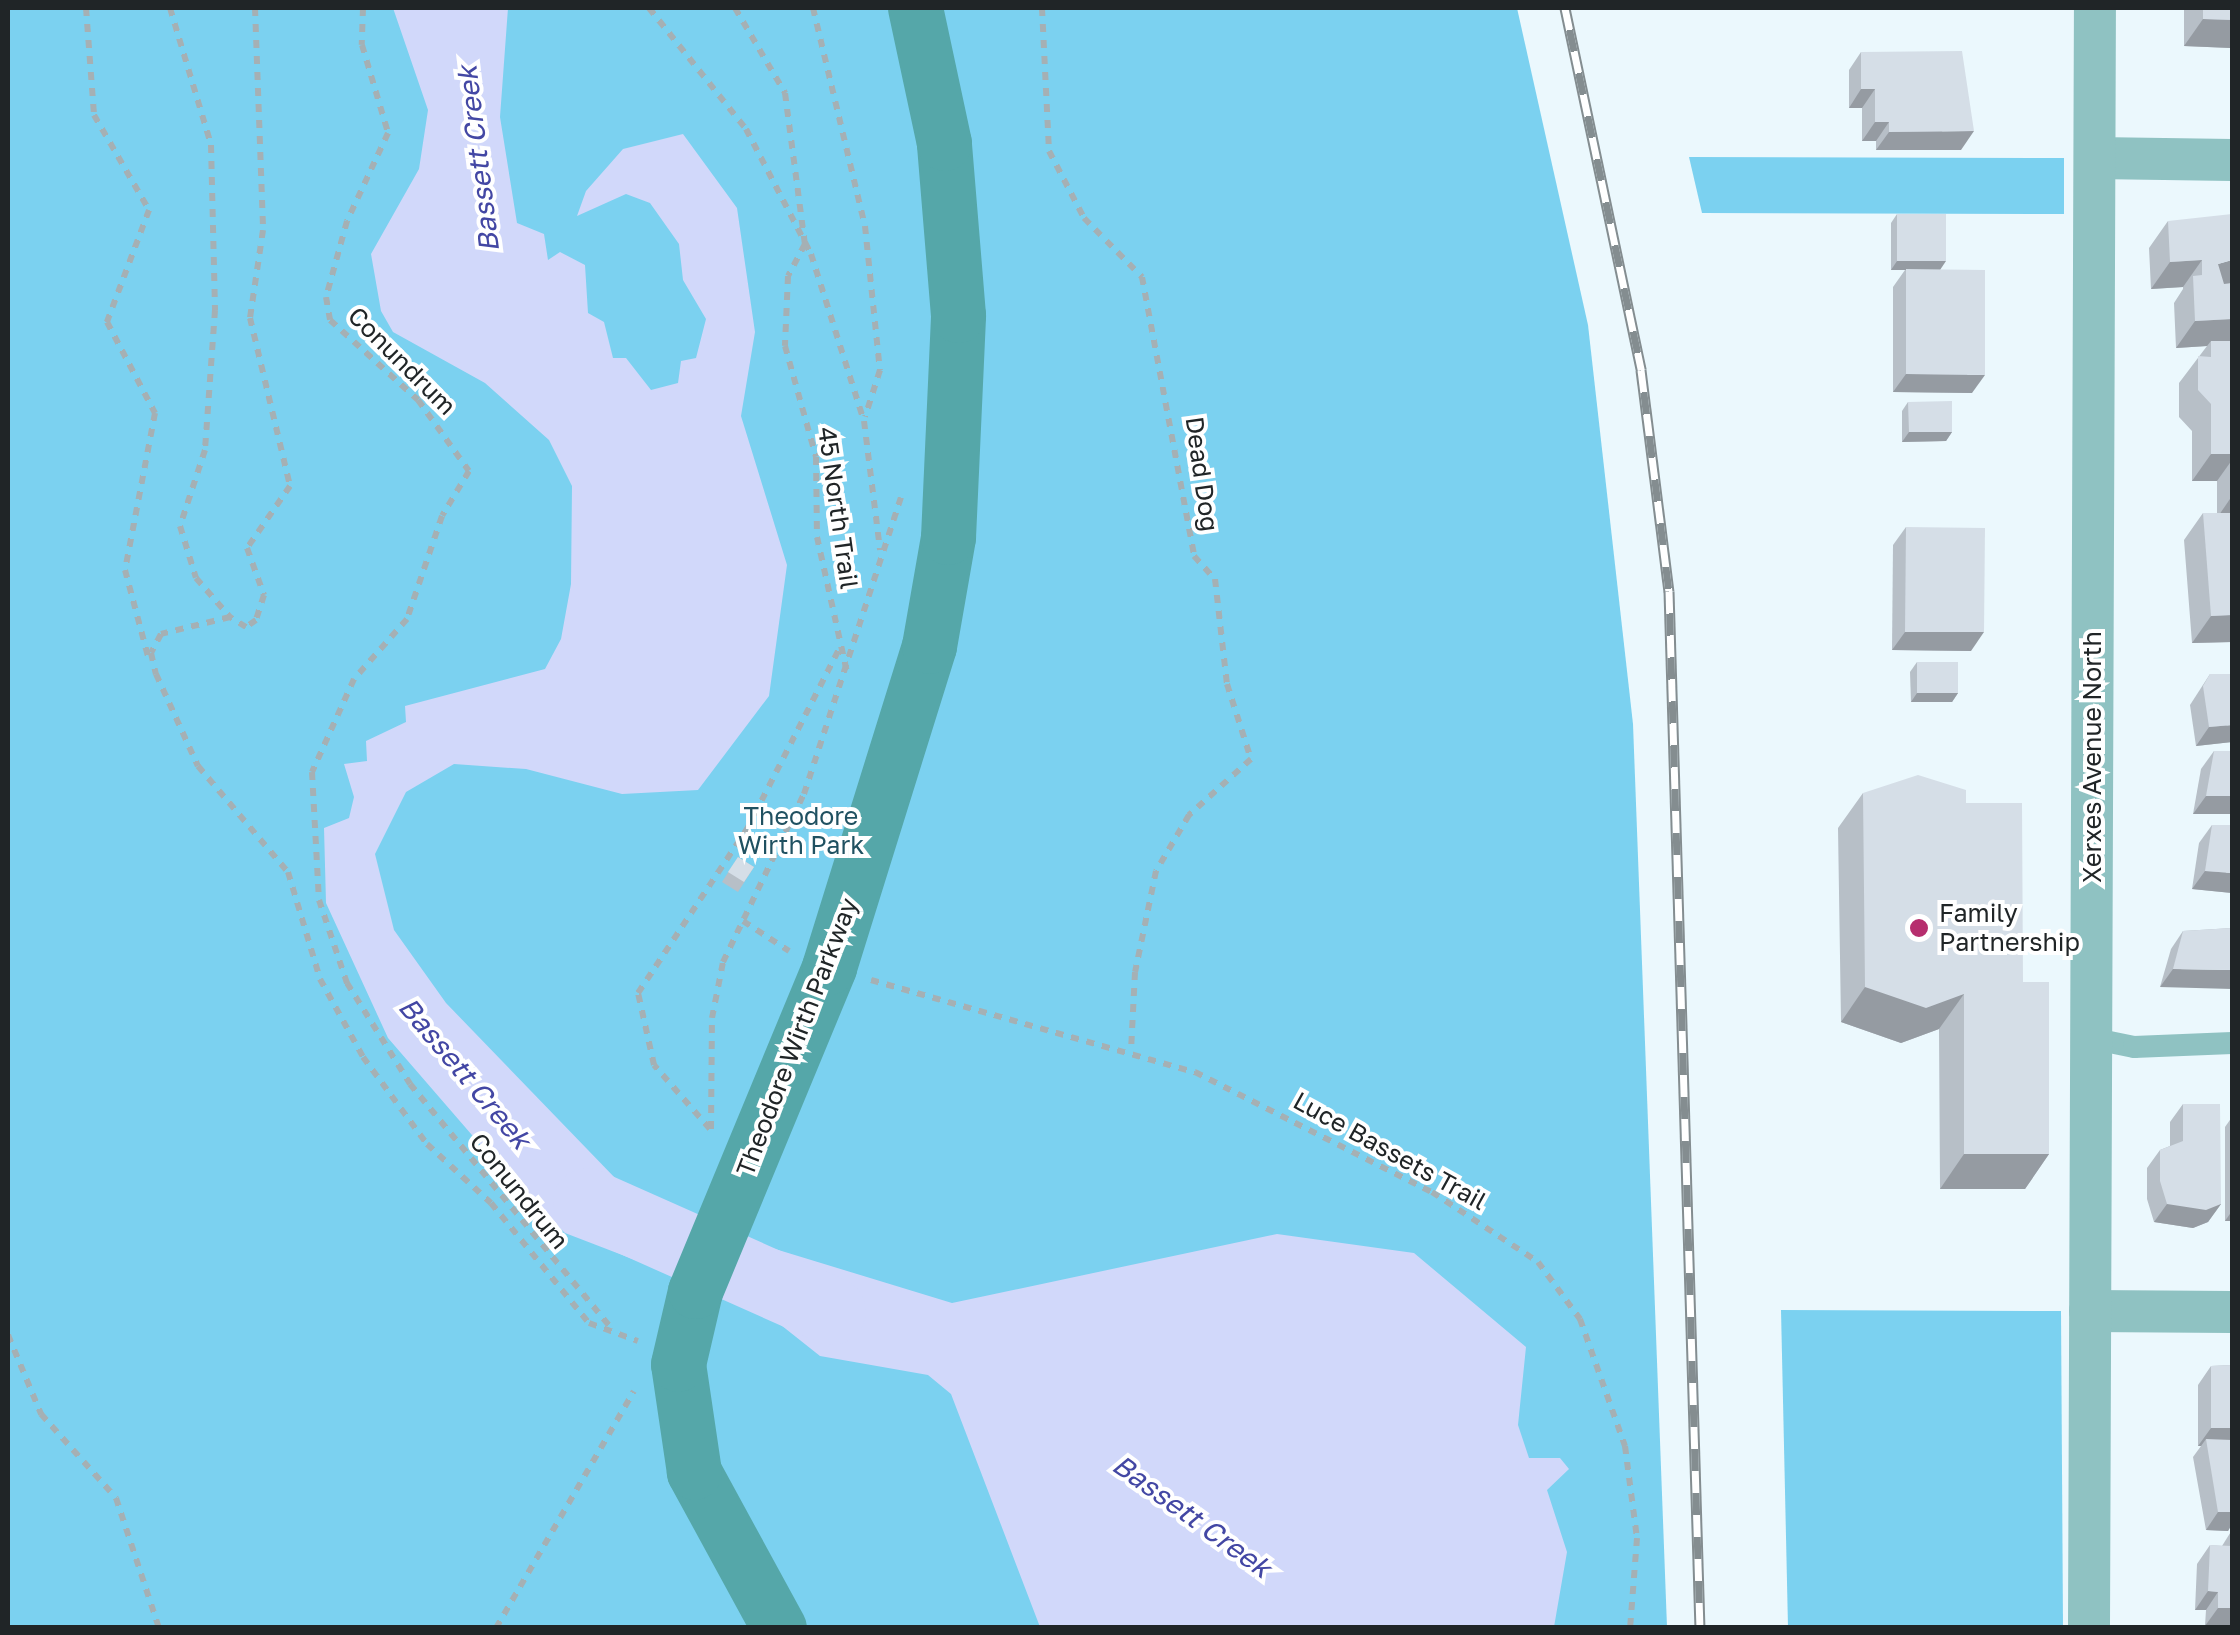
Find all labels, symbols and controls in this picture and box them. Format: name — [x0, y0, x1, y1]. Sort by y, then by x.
water label: Bassett Creek — [450, 64, 506, 254]
street label: Conundrum — [342, 301, 462, 421]
street label: Dead Dog — [1179, 415, 1225, 533]
street label: 45 North Trail — [812, 425, 864, 591]
street label: Xerxes Avenue North — [2077, 631, 2107, 883]
park label: Theodore Wirth Park — [738, 802, 864, 861]
street label: Theodore Wirth Parkway — [730, 894, 864, 1180]
place label: Family Partnership — [1939, 899, 2080, 958]
marker: Family Partnership — [1908, 917, 1930, 939]
water label: Bassett Creek — [392, 990, 538, 1156]
street label: Luce Bassets Trail — [1288, 1085, 1492, 1217]
street label: Conundrum — [463, 1127, 575, 1255]
water label: Bassett Creek — [1106, 1447, 1278, 1585]

